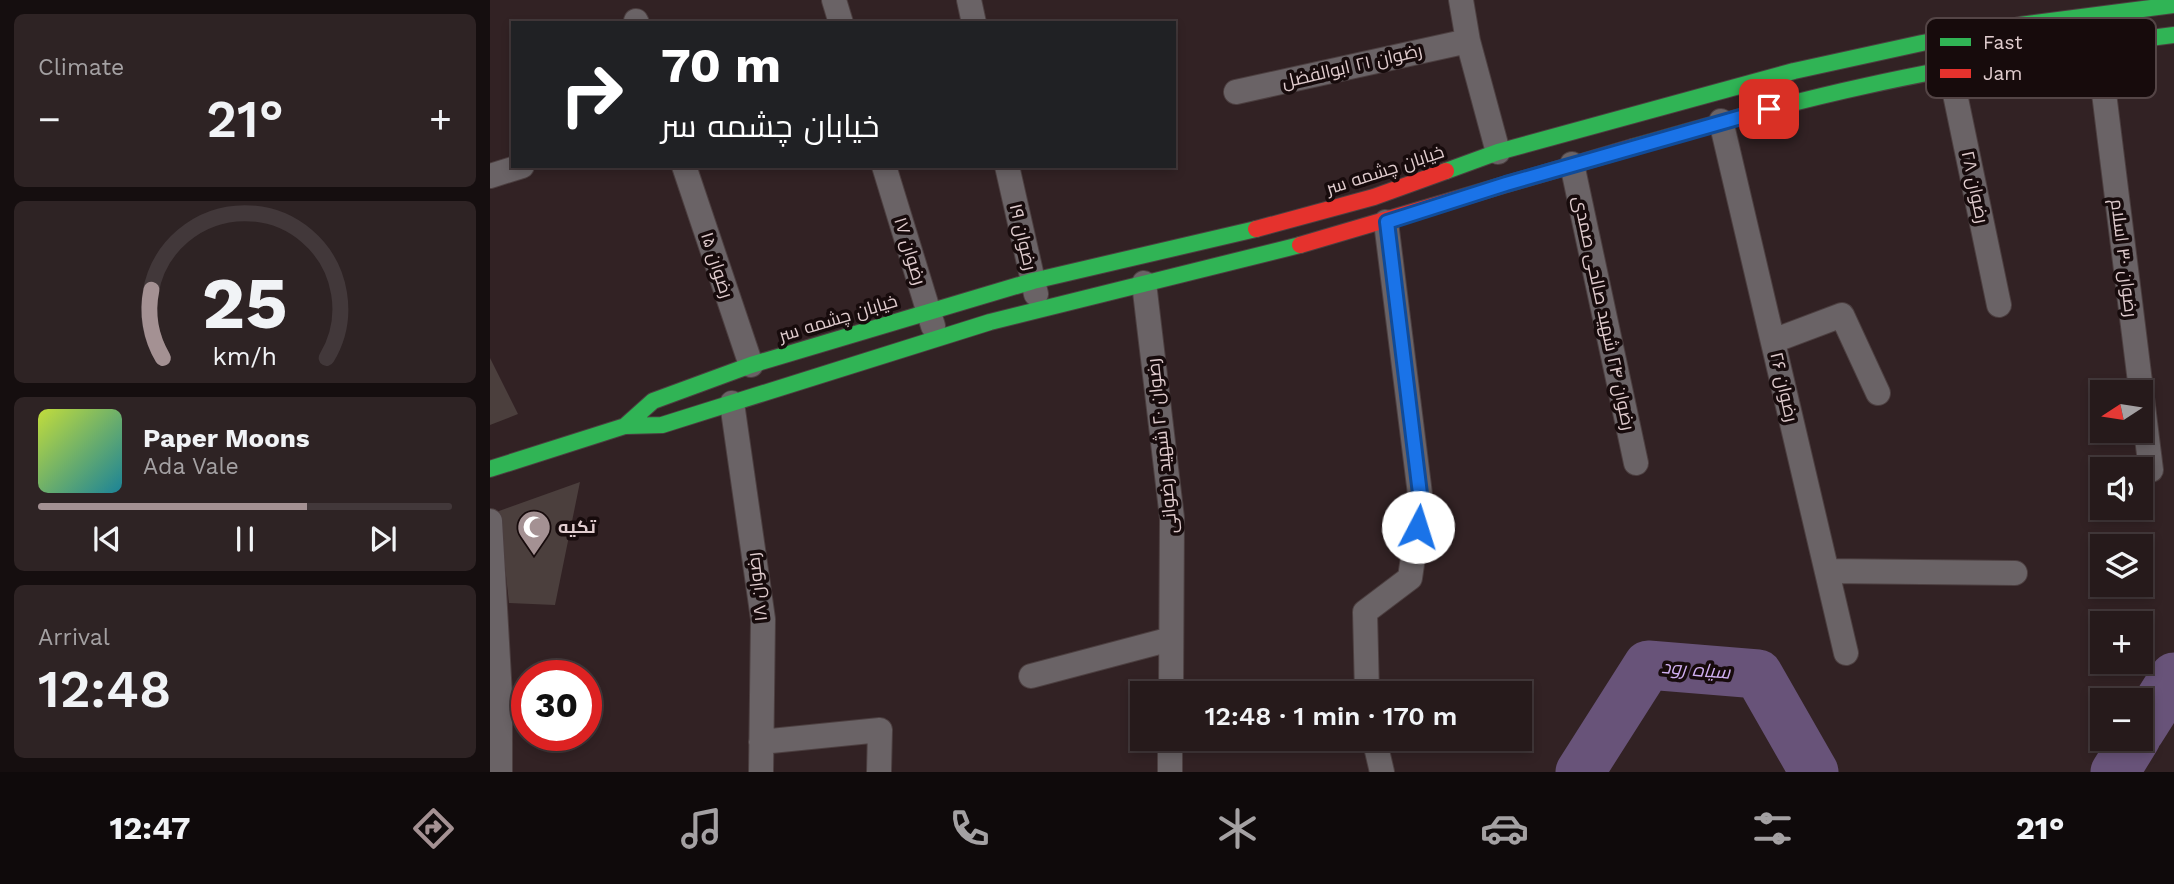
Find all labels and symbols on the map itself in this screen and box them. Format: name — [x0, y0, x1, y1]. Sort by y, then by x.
legend — [1926, 18, 2156, 98]
text: Fast — [1983, 31, 2022, 54]
street label: رضوان ۲۱ ابوالفضل — [1280, 39, 1424, 93]
text: Jam — [1983, 62, 2022, 85]
pin — [1739, 79, 1799, 139]
street label: خیابان چشمه سر — [1322, 141, 1447, 201]
street label: رضوان ۲۸ — [1957, 149, 1993, 225]
street label: رضوان ۲۴ شهید صالحی صمدی — [1568, 194, 1640, 432]
street label: رضوان ۳۰ اسلام — [2105, 198, 2142, 318]
street label: رضوان ۱۹ — [1005, 202, 1041, 272]
street label: رضوان ۱۷ — [889, 214, 931, 288]
street label: رضوان ۱۵ — [696, 229, 738, 301]
street label: خیابان چشمه سر — [775, 290, 900, 348]
street label: رضوان ۲۶ — [1765, 350, 1803, 424]
street label: رضوان ۲۰ شهید رضوانی — [1142, 357, 1182, 535]
north arrow — [2090, 380, 2152, 443]
position arrow — [1381, 490, 1455, 564]
mosque icon: تکیه — [515, 508, 553, 557]
place label: تکیه — [558, 516, 596, 537]
street label: رضوان ۱۸ — [742, 551, 772, 623]
water label: سیاه رود — [1661, 655, 1733, 684]
speed limit sign: 30 — [511, 660, 602, 751]

